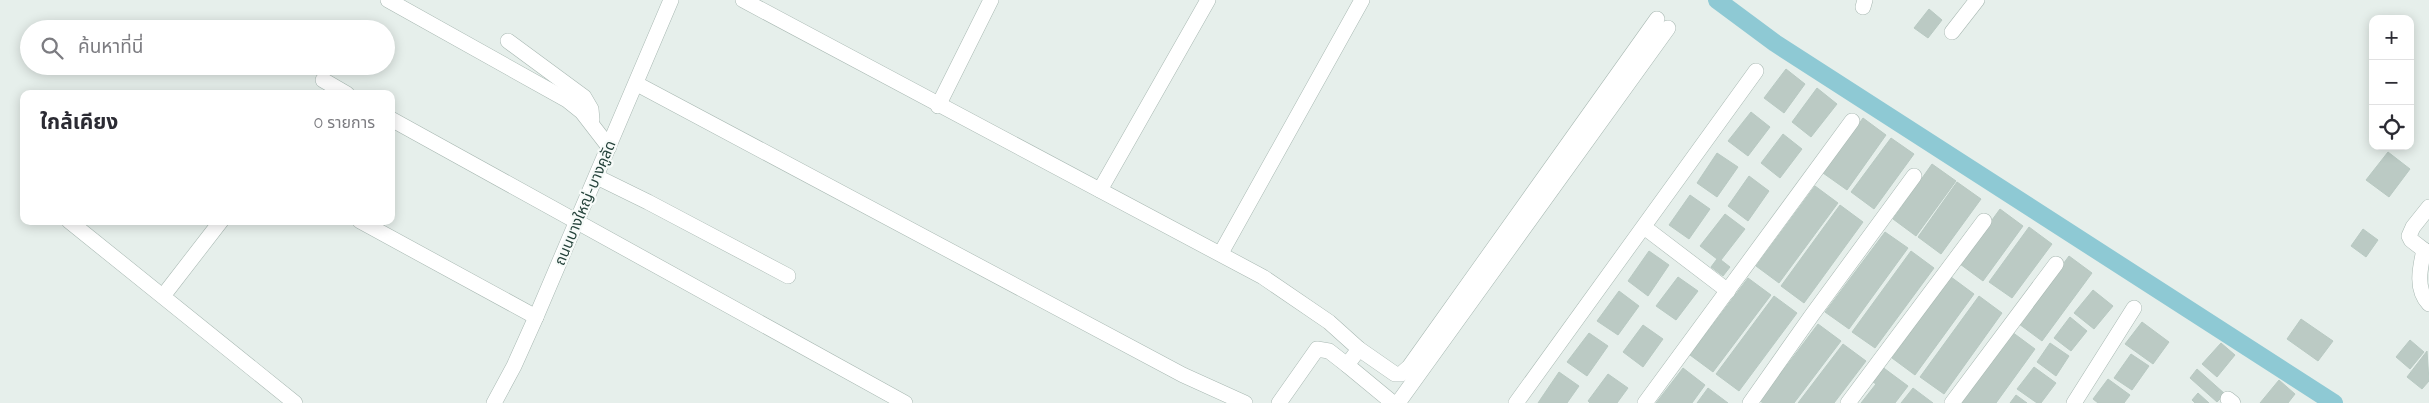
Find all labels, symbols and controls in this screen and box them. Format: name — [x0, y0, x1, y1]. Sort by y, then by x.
map controls — [2369, 15, 2414, 150]
button: + — [2369, 15, 2414, 60]
search box — [20, 20, 395, 75]
icon: search — [38, 34, 66, 62]
text: ค้นหาที่นี่ — [78, 35, 143, 57]
button: − — [2369, 60, 2414, 105]
button: locate — [2369, 105, 2414, 150]
text: ใกล้เคียง — [40, 109, 118, 134]
text: 0 รายการ — [313, 113, 375, 132]
street label: ถนนบางใหญ่-บางคูลัด — [551, 138, 619, 268]

